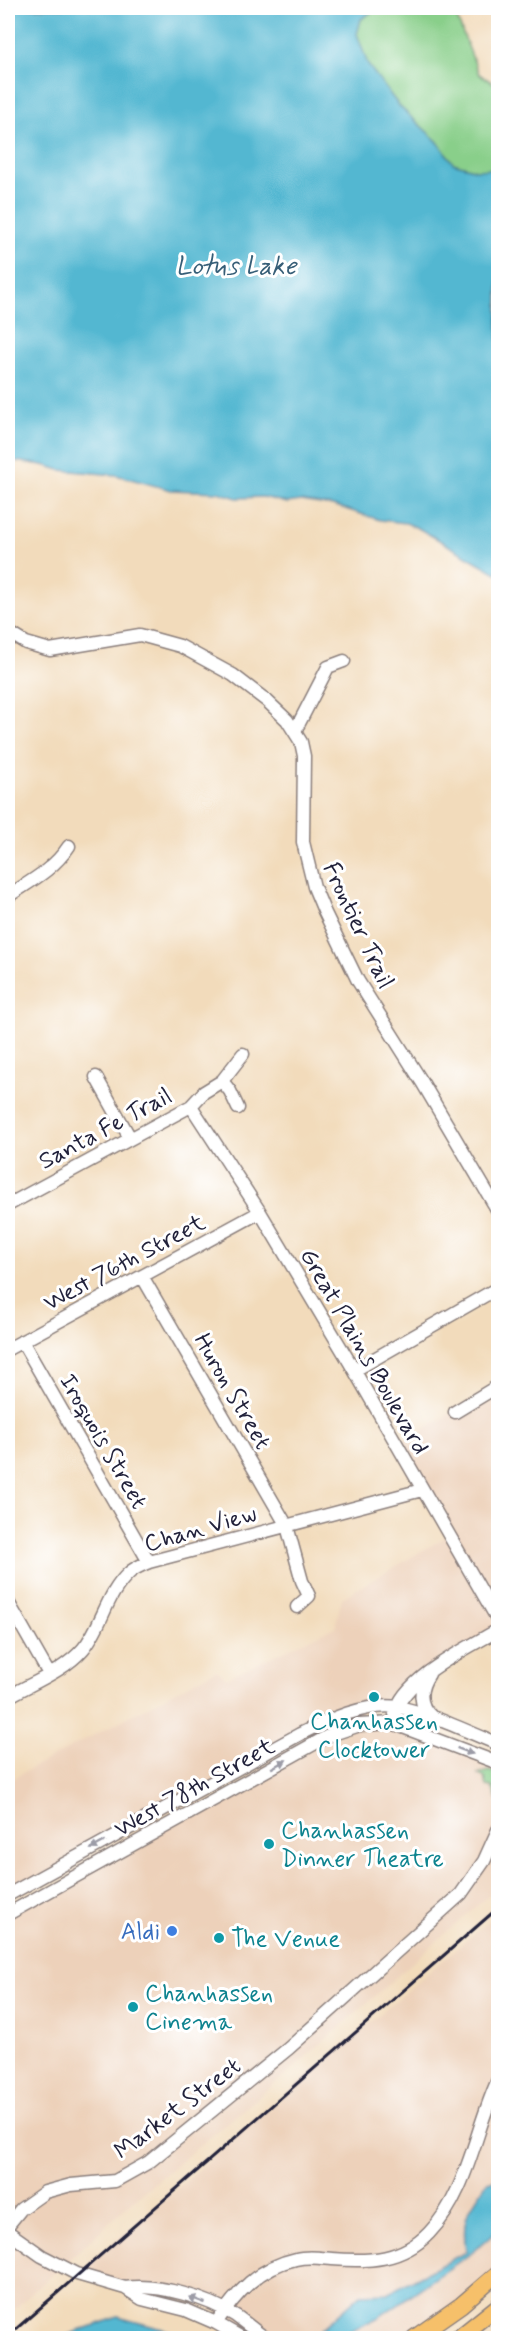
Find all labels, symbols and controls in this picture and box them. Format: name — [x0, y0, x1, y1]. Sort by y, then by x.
water label: Lotus Lake — [176, 250, 298, 284]
street label: Frontier Trail — [315, 857, 400, 994]
street label: Santa Fe Trail — [34, 1081, 178, 1177]
street label: West 76th Street — [38, 1208, 211, 1319]
street label: Great Plains Boulevard — [292, 1243, 435, 1461]
street label: Huron Street — [186, 1328, 277, 1455]
street label: Iroquois Street — [51, 1369, 154, 1515]
street label: Chan View — [141, 1499, 260, 1560]
marker: Chanhassen Clocktower — [367, 1690, 381, 1704]
place label: Chanhassen Clocktower — [310, 1707, 438, 1766]
street label: West 78th Street — [109, 1731, 280, 1845]
one-way arrow — [456, 1746, 474, 1756]
one-way arrow — [271, 1759, 288, 1769]
place label: Chanhassen Dinner Theatre — [281, 1816, 444, 1875]
marker: Chanhassen Dinner Theatre — [262, 1837, 276, 1851]
one-way arrow — [90, 1839, 106, 1850]
place label: Aldi — [121, 1917, 160, 1948]
marker: Aldi — [165, 1924, 179, 1938]
place label: The Venue — [231, 1924, 340, 1955]
marker: The Venue — [212, 1931, 226, 1945]
place label: Chanhassen Cinema — [145, 1979, 273, 2038]
marker: Chanhassen Cinema — [126, 2000, 140, 2014]
street label: Market Street — [108, 2051, 248, 2167]
one-way arrow — [188, 2294, 206, 2304]

